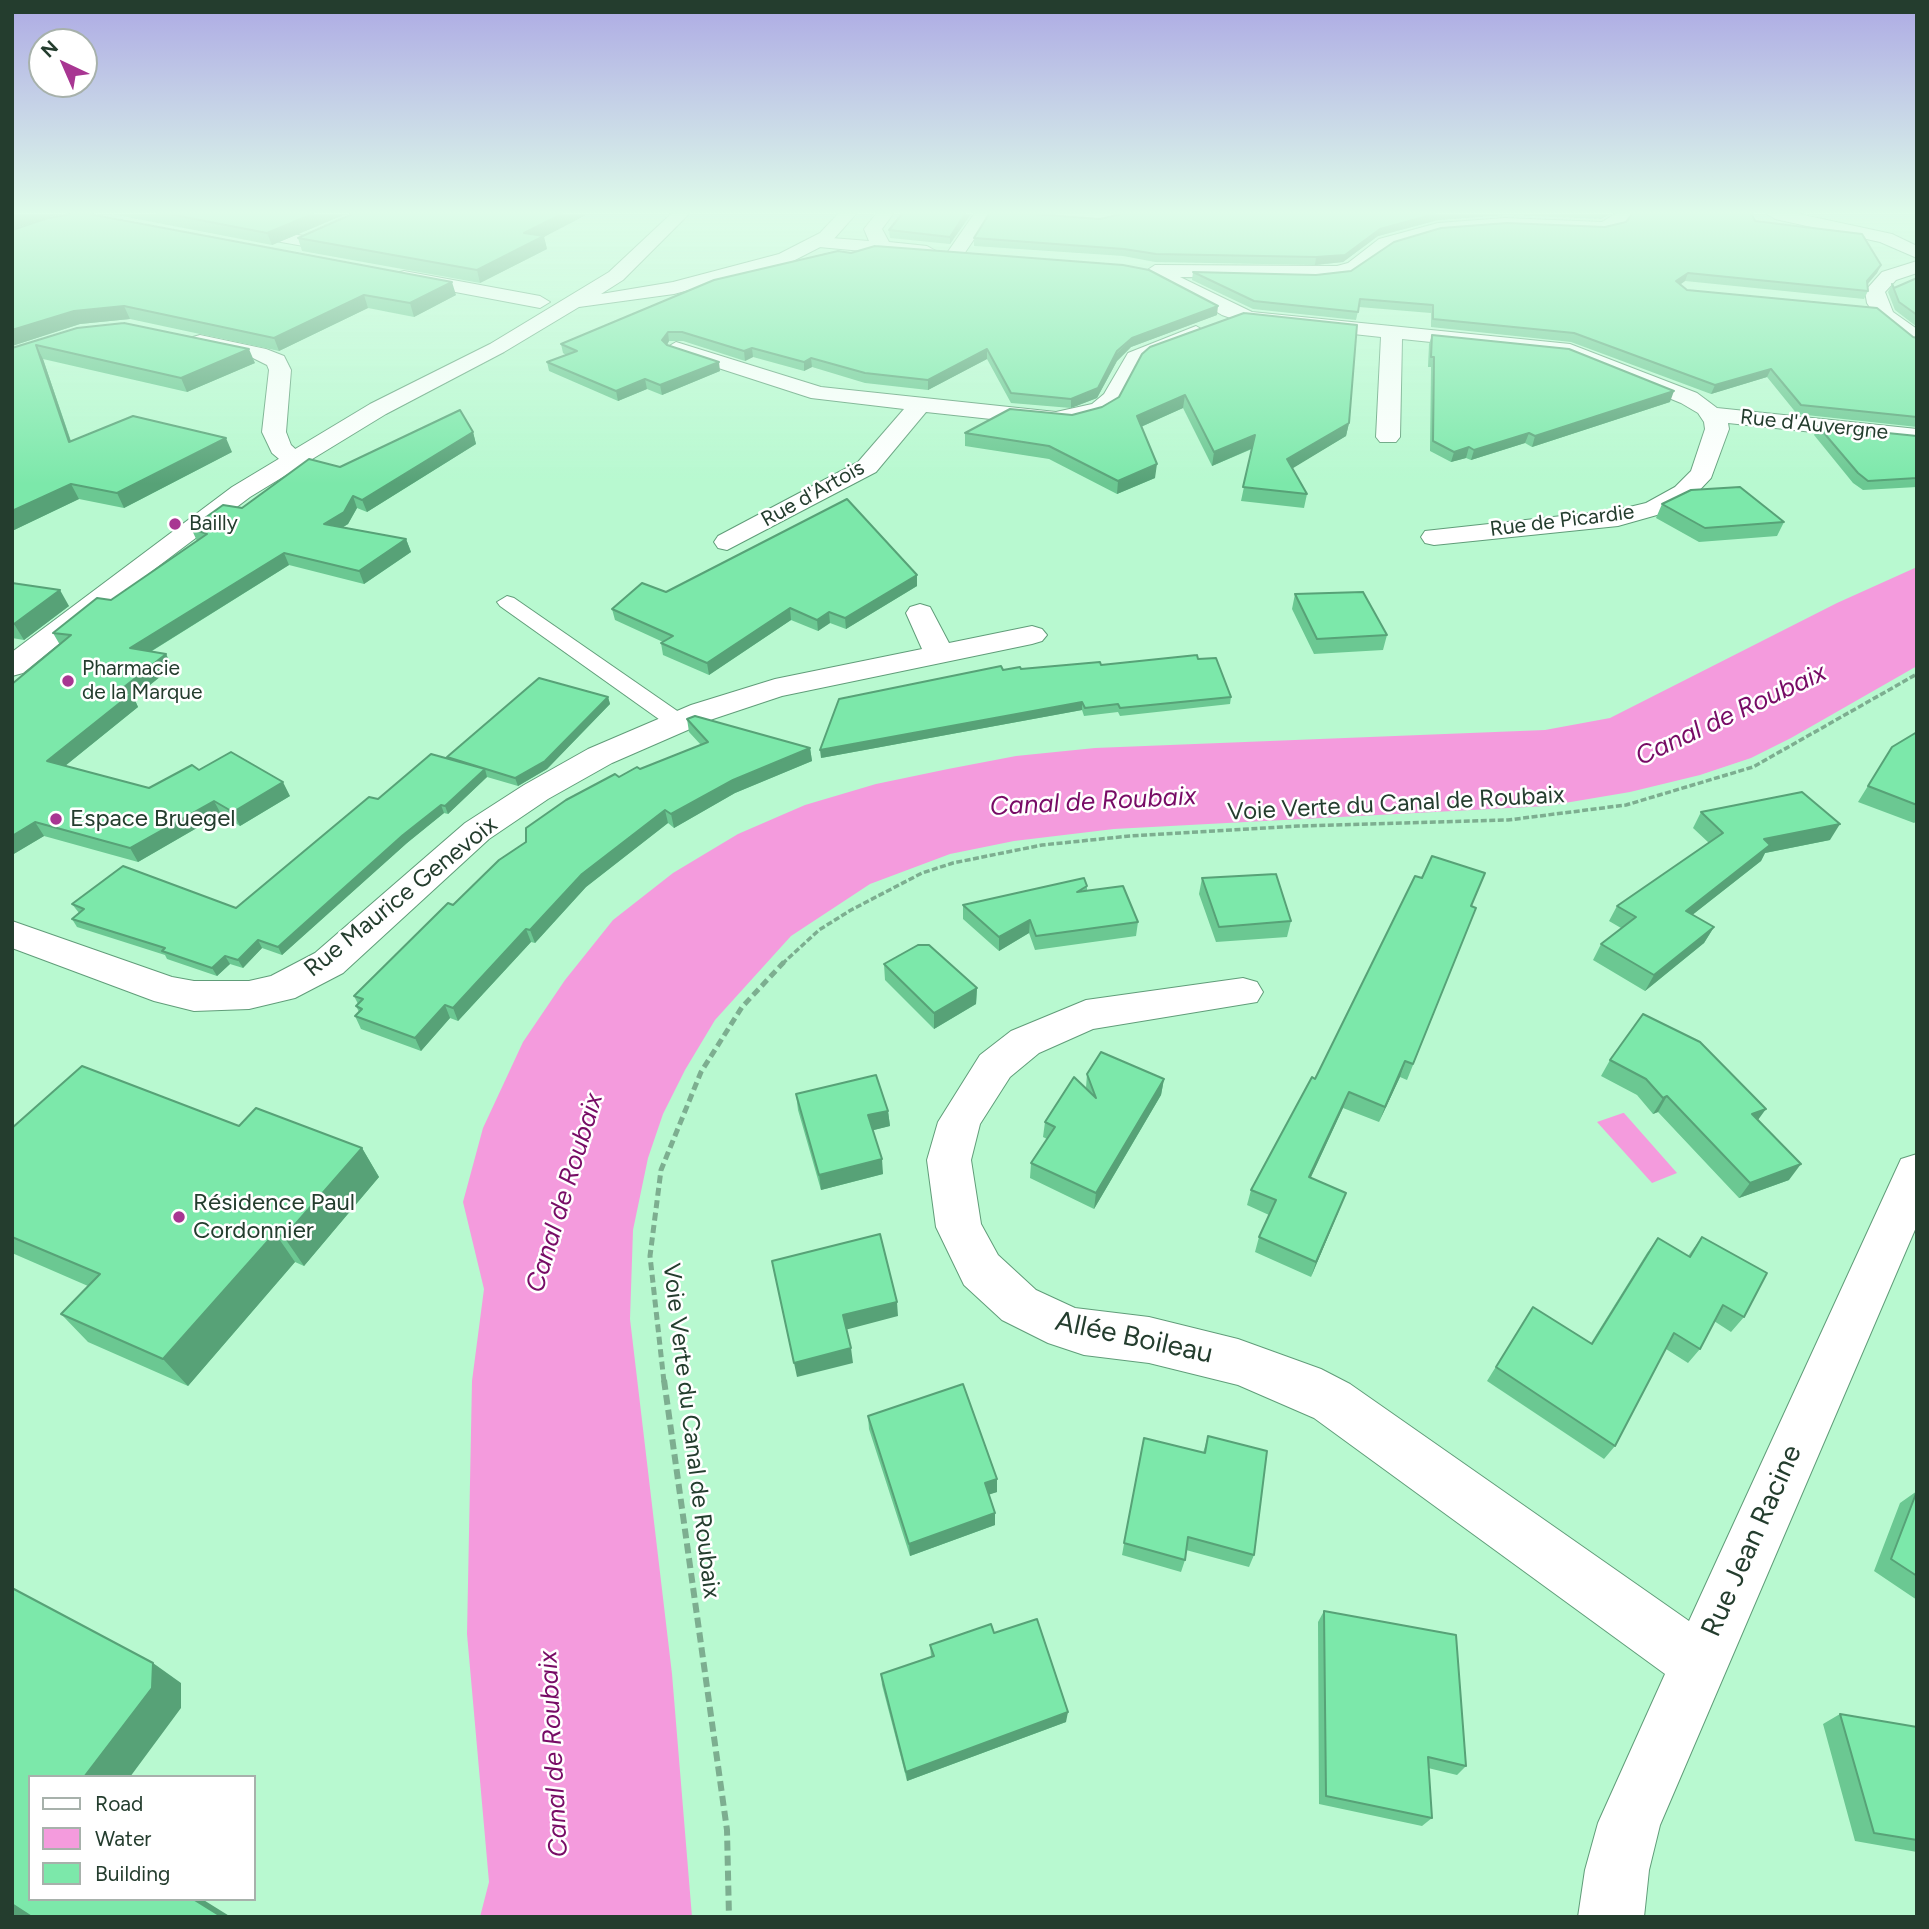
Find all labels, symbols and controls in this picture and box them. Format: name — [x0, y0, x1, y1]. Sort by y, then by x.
north arrow — [28, 28, 98, 98]
text: N — [36, 36, 63, 62]
street label: Rue d'Auvergne — [1739, 405, 1889, 445]
street label: Rue d'Artois — [757, 455, 869, 533]
street label: Rue de Picardie — [1488, 500, 1636, 542]
place label: Bailly — [189, 511, 238, 537]
marker: Bailly — [167, 516, 183, 532]
place label: Pharmacie de la Marque — [82, 656, 202, 706]
water label: Canal de Roubaix — [1631, 657, 1831, 773]
marker: Pharmacie de la Marque — [60, 673, 76, 689]
water label: Canal de Roubaix — [989, 781, 1197, 823]
street label: Voie Verte du Canal de Roubaix — [1227, 781, 1565, 827]
place label: Espace Bruegel — [70, 805, 236, 833]
street label: Rue Maurice Genevoix — [299, 810, 503, 984]
marker: Espace Bruegel — [48, 811, 64, 827]
water label: Canal de Roubaix — [520, 1090, 610, 1296]
place label: Résidence Paul Cordonnier — [193, 1189, 355, 1245]
marker: Résidence Paul Cordonnier — [171, 1209, 187, 1225]
street label: Voie Verte du Canal de Roubaix — [656, 1262, 726, 1600]
street label: Allée Boileau — [1052, 1305, 1216, 1371]
street label: Rue Jean Racine — [1695, 1440, 1809, 1642]
water label: Canal de Roubaix — [533, 1650, 575, 1858]
legend — [28, 1775, 256, 1901]
text: Road — [95, 1791, 143, 1816]
text: Water — [95, 1826, 151, 1851]
text: Building — [95, 1861, 170, 1886]

